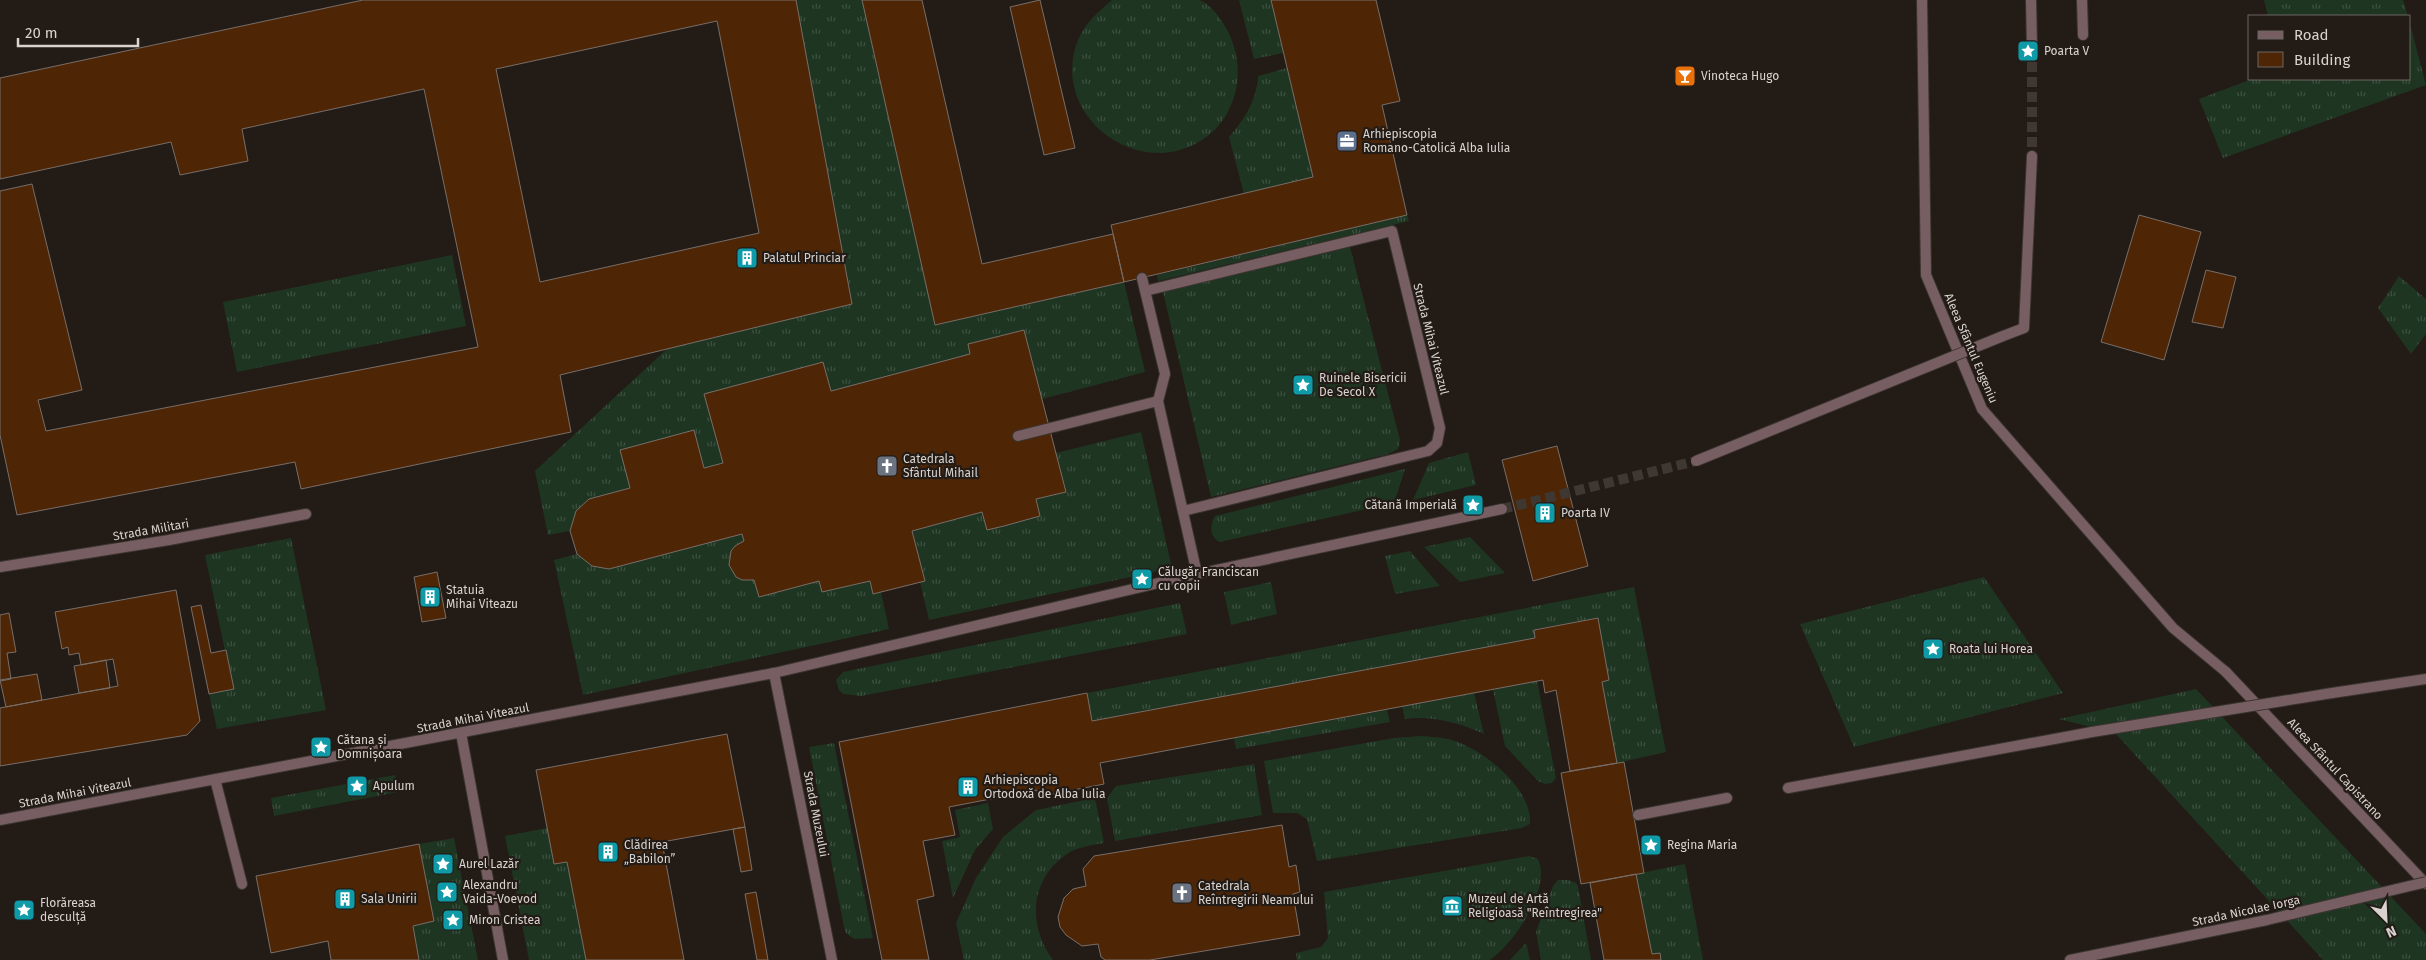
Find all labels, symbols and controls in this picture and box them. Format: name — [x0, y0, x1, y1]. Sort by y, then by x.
scale bar — [18, 15, 138, 47]
legend — [2248, 15, 2411, 80]
text: 20 m — [25, 24, 58, 42]
text: Road — [2294, 26, 2329, 44]
place icon: Poarta V — [2016, 39, 2040, 63]
place label: Poarta V — [2044, 44, 2090, 58]
text: Building — [2294, 51, 2350, 69]
bar icon: Vinoteca Hugo — [1673, 64, 1697, 88]
place label: Vinoteca Hugo — [1701, 69, 1779, 83]
place label: Arhiepiscopia Romano-Catolică Alba Iulia — [1363, 127, 1510, 155]
office icon: Arhiepiscopia Romano-Catolică Alba Iulia — [1335, 129, 1359, 153]
building icon: Palatul Princiar — [735, 246, 759, 270]
place label: Palatul Princiar — [763, 251, 846, 265]
street label: Strada Mihai Viteazul — [1410, 282, 1452, 397]
street label: Aleea Sfântul Eugeniu — [1942, 291, 2000, 405]
place label: Ruinele Bisericii De Secol X — [1319, 371, 1407, 399]
place icon: Ruinele Bisericii De Secol X — [1291, 373, 1315, 397]
place label: Catedrala Sfântul Mihail — [903, 452, 978, 480]
church icon: Catedrala Sfântul Mihail — [875, 454, 899, 478]
place icon: Cătană Imperială — [1461, 493, 1485, 517]
place label: Cătană Imperială — [1364, 498, 1457, 512]
building icon: Poarta IV — [1533, 501, 1557, 525]
place label: Poarta IV — [1561, 506, 1610, 520]
street label: Strada Militari — [112, 516, 190, 544]
place label: Călugăr Franciscan cu copii — [1158, 565, 1259, 593]
place icon: Călugăr Franciscan cu copii — [1130, 567, 1154, 591]
place label: Statuia Mihai Viteazu — [446, 583, 518, 611]
building icon: Statuia Mihai Viteazu — [418, 585, 442, 609]
place icon: Roata lui Horea — [1921, 637, 1945, 661]
place label: Roata lui Horea — [1949, 642, 2033, 656]
street label: Strada Mihai Viteazul — [416, 700, 531, 736]
street label: Aleea Sfântul Capistrano — [2284, 716, 2386, 822]
place label: Cătana și Domnișoara — [337, 733, 402, 762]
place icon: Cătana și Domnișoara — [309, 735, 333, 759]
street label: Strada Muzeului — [801, 770, 831, 858]
place label: Arhiepiscopia Ortodoxă de Alba Iulia — [984, 773, 1105, 801]
place icon: Apulum — [345, 774, 369, 798]
street label: Strada Mihai Viteazul — [18, 775, 133, 811]
building icon: Arhiepiscopia Ortodoxă de Alba Iulia — [956, 775, 980, 799]
place label: Apulum — [373, 779, 415, 793]
place icon: Regina Maria — [1639, 833, 1663, 857]
place label: Clădirea „Babilon” — [624, 838, 676, 866]
place label: Regina Maria — [1667, 838, 1737, 852]
building icon: Clădirea „Babilon” — [596, 840, 620, 864]
place icon: Aurel Lazăr — [431, 852, 455, 876]
place label: Aurel Lazăr — [459, 857, 519, 871]
place label: Alexandru Vaida-Voevod — [463, 878, 537, 906]
place label: Catedrala Reîntregirii Neamului — [1198, 879, 1314, 907]
place icon: Alexandru Vaida-Voevod — [435, 880, 459, 904]
church icon: Catedrala Reîntregirii Neamului — [1170, 881, 1194, 905]
building icon: Sala Unirii — [333, 887, 357, 911]
place label: Sala Unirii — [361, 892, 417, 906]
place label: Muzeul de Artă Religioasă "Reîntregirea" — [1468, 892, 1602, 920]
street label: Strada Nicolae Iorga — [2191, 893, 2301, 929]
museum icon: Muzeul de Artă Religioasă "Reîntregirea" — [1440, 894, 1464, 918]
north arrow — [2361, 895, 2411, 945]
place label: Florăreasa desculță — [40, 896, 96, 925]
place icon: Florăreasa desculță — [12, 898, 36, 922]
place icon: Miron Cristea — [441, 908, 465, 932]
place label: Miron Cristea — [469, 913, 540, 927]
text: N — [2383, 922, 2399, 941]

